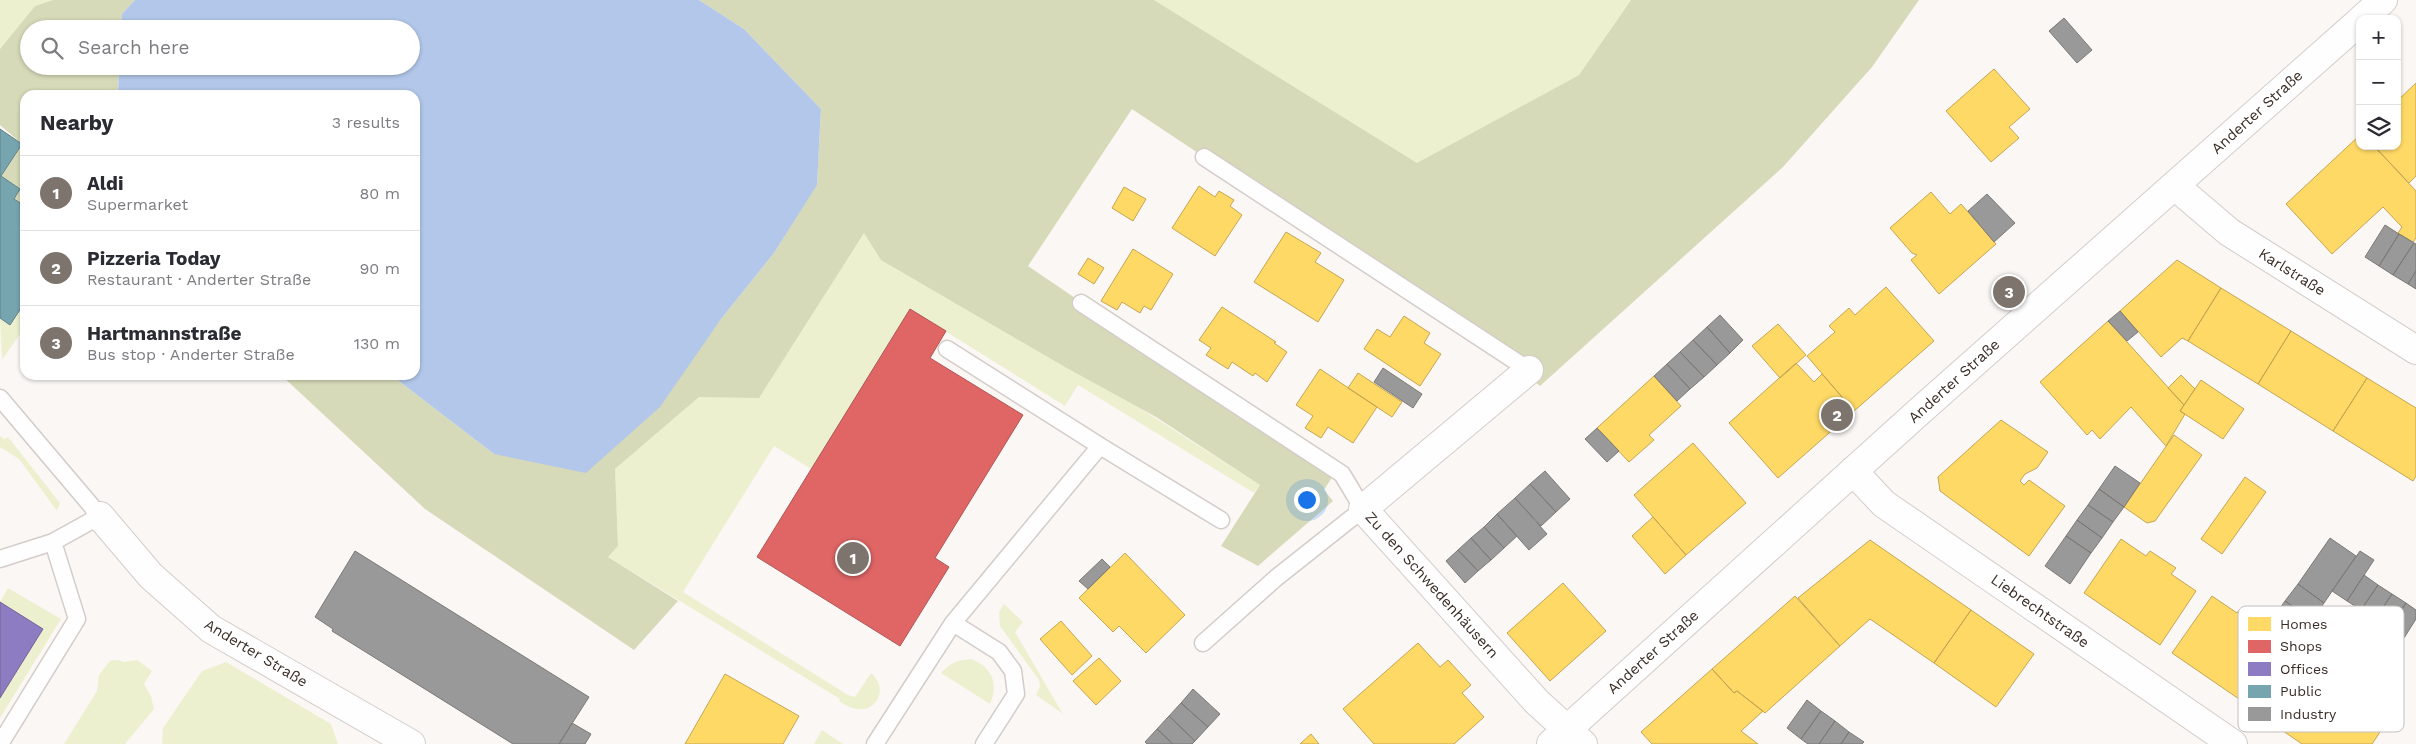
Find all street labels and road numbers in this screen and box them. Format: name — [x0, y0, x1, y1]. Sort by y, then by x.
street label: Anderter Straße — [2208, 66, 2306, 158]
street label: Karlstraße — [2255, 244, 2329, 300]
street label: Anderter Straße — [1905, 335, 2003, 427]
street label: Zu den Schwedenhäusern — [1362, 508, 1502, 662]
street label: Liebrechtstraße — [1987, 570, 2093, 652]
street label: Anderter Straße — [1604, 606, 1702, 698]
street label: Anderter Straße — [201, 615, 311, 691]

